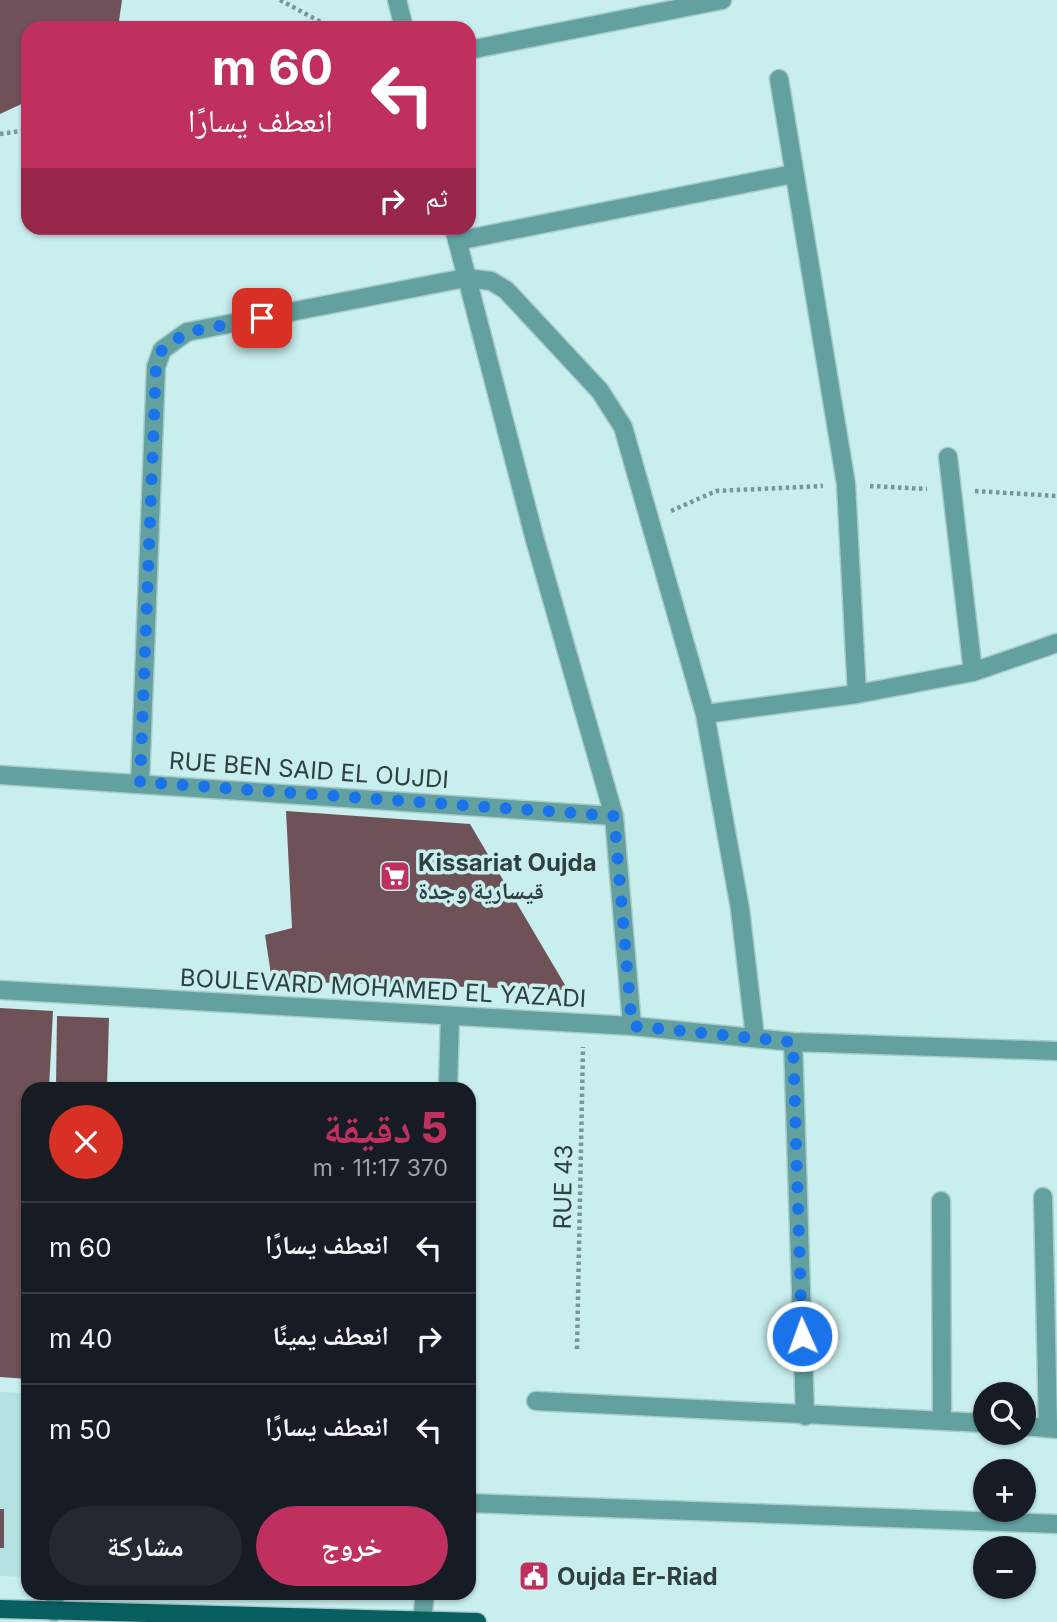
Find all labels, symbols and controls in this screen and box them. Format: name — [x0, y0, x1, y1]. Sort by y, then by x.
text: 60 m — [212, 38, 333, 97]
icon: left — [357, 49, 448, 140]
text: انعطف يسارًا — [188, 101, 333, 140]
icon: right — [373, 182, 411, 220]
text: ثم — [425, 182, 448, 213]
pin — [232, 288, 292, 348]
icon: arrive — [243, 299, 281, 337]
street label: RUE BEN SAID EL OUJDI — [168, 746, 450, 794]
place label: Kissariat Oujda قيسارية وجدة — [418, 848, 597, 905]
supermarket icon: Kissariat Oujda قيسارية وجدة — [378, 859, 412, 893]
street label: BOULEVARD MOHAMED EL YAZADI — [179, 963, 587, 1013]
text: 5 دقيقة — [323, 1102, 448, 1153]
button: close — [49, 1105, 123, 1179]
street label: RUE 43 — [548, 1144, 578, 1230]
text: 370 m · 11:17 — [313, 1154, 448, 1182]
text: انعطف يسارًا — [265, 1229, 389, 1260]
icon: left — [410, 1229, 448, 1267]
text: 60 m — [49, 1232, 112, 1263]
position arrow — [765, 1299, 839, 1373]
text: انعطف يمينًا — [273, 1320, 389, 1351]
icon: right — [410, 1320, 448, 1358]
text: 40 m — [49, 1323, 112, 1354]
map controls — [973, 1382, 1036, 1599]
button: search — [973, 1382, 1036, 1445]
text: انعطف يسارًا — [265, 1411, 389, 1442]
icon: left — [410, 1411, 448, 1449]
text: 50 m — [49, 1414, 111, 1445]
button: + — [973, 1459, 1036, 1522]
button: مشاركة — [49, 1506, 242, 1586]
button: خروج — [256, 1506, 448, 1586]
button: − — [973, 1536, 1036, 1599]
public building icon: Oujda Er-Riad — [517, 1559, 551, 1593]
place label: Oujda Er-Riad — [557, 1562, 718, 1591]

